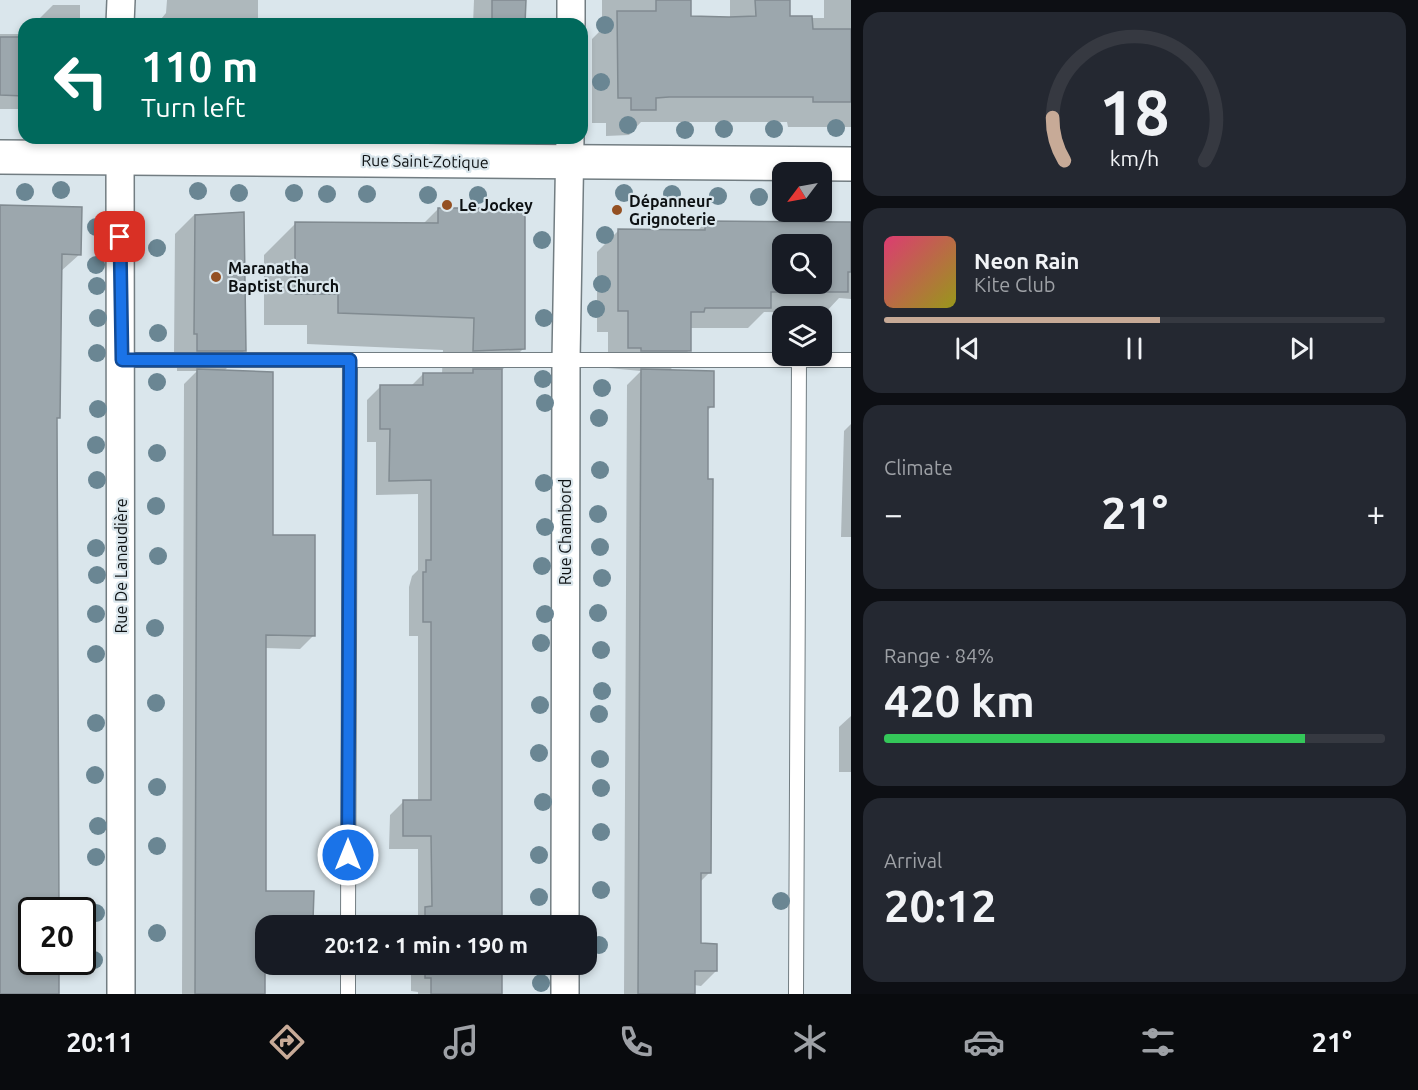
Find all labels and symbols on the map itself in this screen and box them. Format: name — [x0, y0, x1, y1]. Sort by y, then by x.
street label: Rue Saint-Zotique — [361, 151, 489, 171]
north arrow — [772, 162, 832, 222]
place label: Dépanneur Grignoterie — [629, 192, 716, 228]
place label: Le Jockey — [459, 196, 533, 214]
marker: Le Jockey — [440, 198, 454, 212]
marker: Dépanneur Grignoterie — [610, 203, 624, 217]
pin — [94, 211, 145, 262]
place label: Maranatha Baptist Church — [228, 259, 339, 295]
marker: Maranatha Baptist Church — [209, 270, 223, 284]
street label: Rue Chambord — [556, 479, 574, 585]
street label: Rue De Lanaudière — [112, 498, 130, 634]
position arrow — [316, 823, 380, 887]
speed limit sign: 20 — [18, 897, 96, 975]

